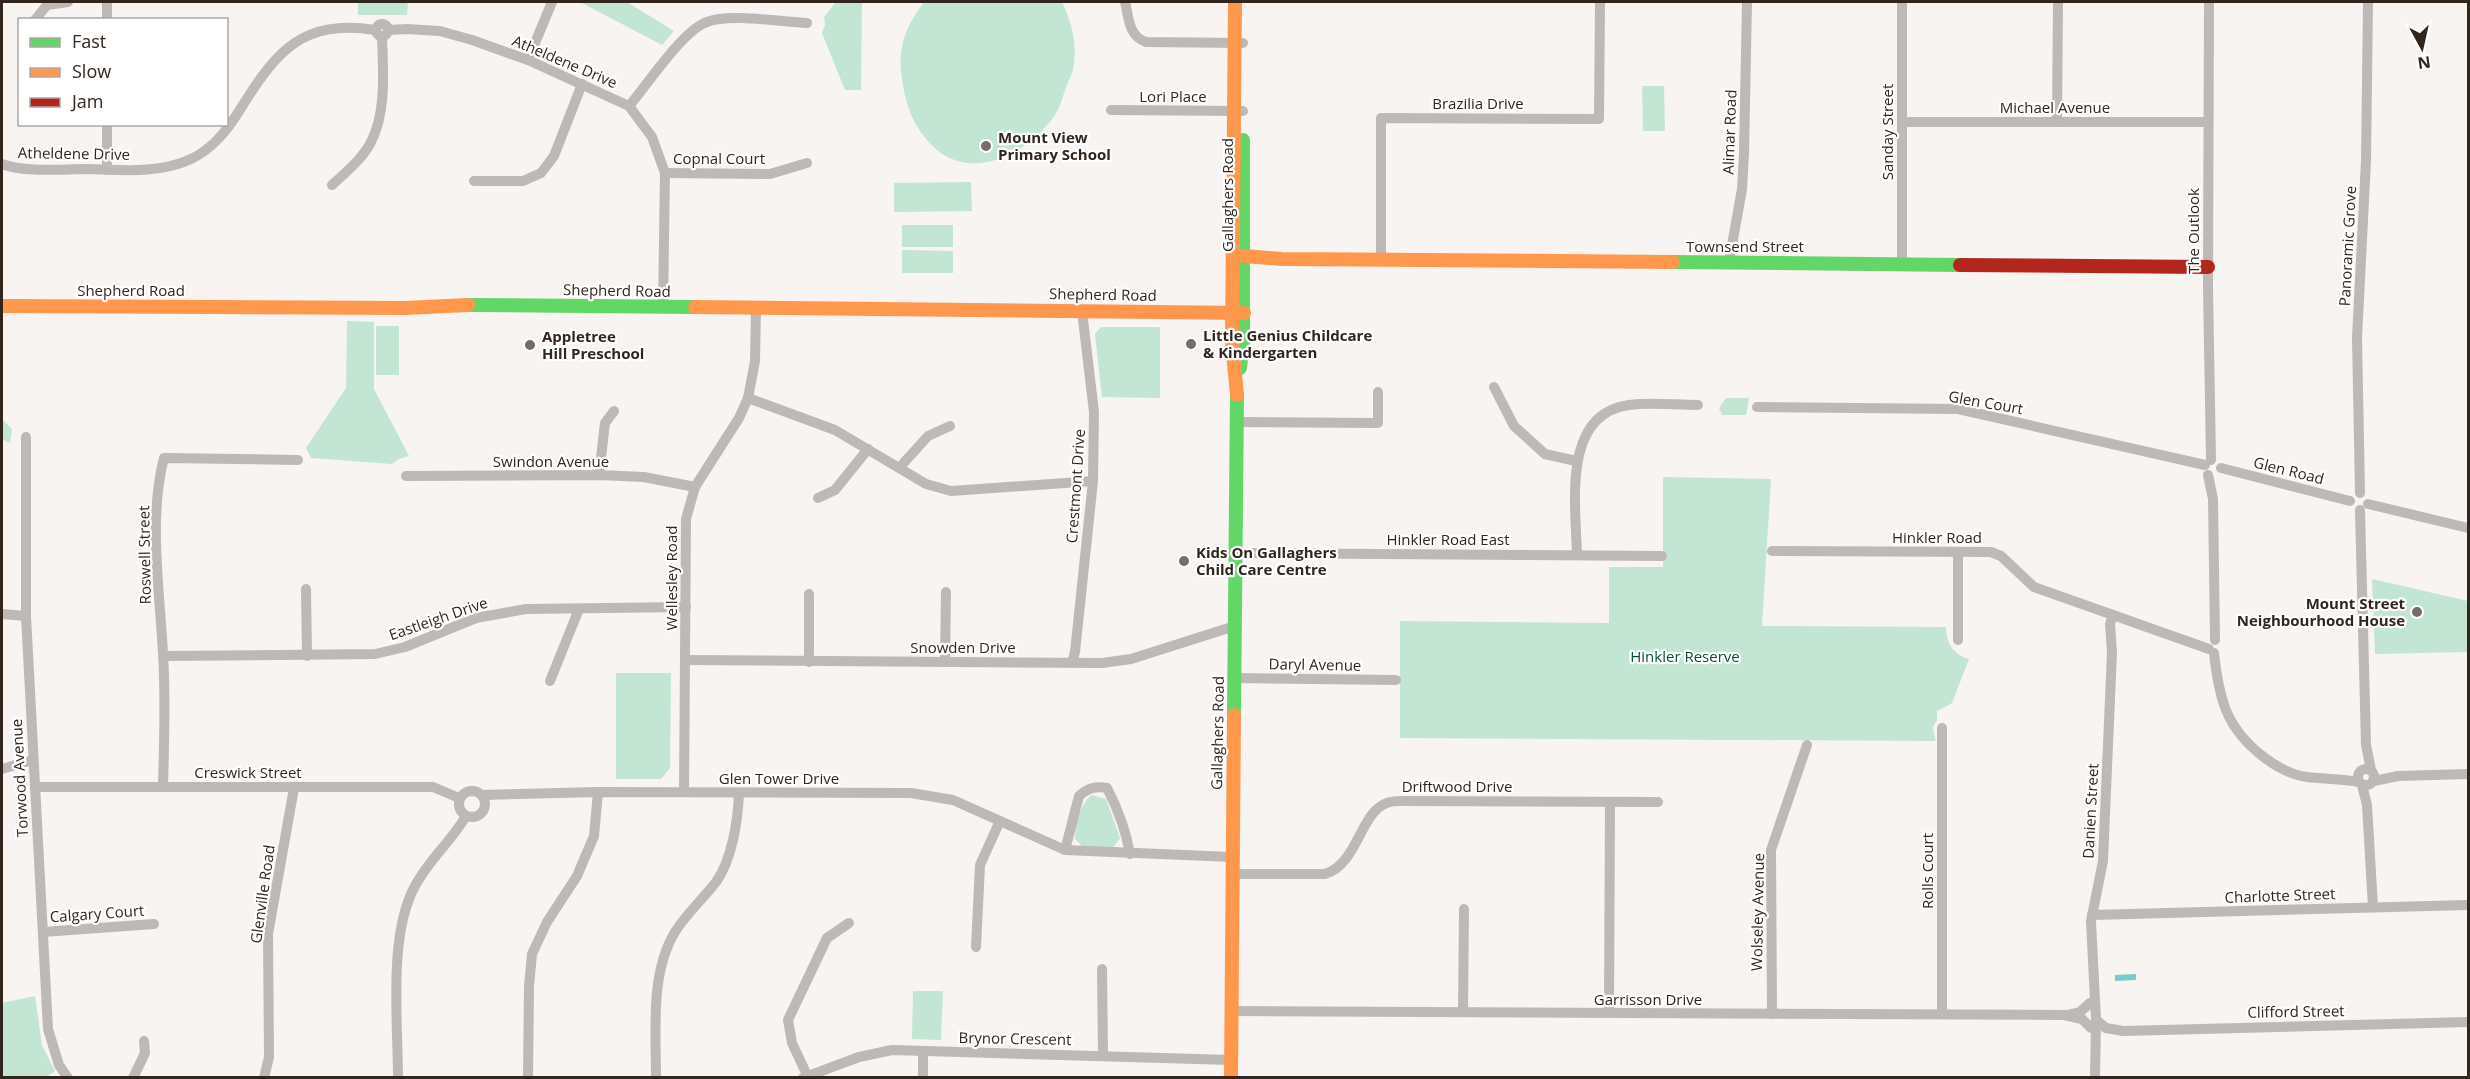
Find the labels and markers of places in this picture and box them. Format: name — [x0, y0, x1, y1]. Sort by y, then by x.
place label: Mount View Primary School — [998, 127, 1111, 164]
marker: Mount View Primary School — [979, 139, 993, 153]
place label: Little Genius Childcare & Kindergarten — [1203, 325, 1372, 362]
place label: Appletree Hill Preschool — [542, 326, 644, 363]
marker: Little Genius Childcare & Kindergarten — [1184, 337, 1198, 351]
marker: Appletree Hill Preschool — [523, 338, 537, 352]
place label: Kids On Gallaghers Child Care Centre — [1196, 542, 1337, 579]
marker: Kids On Gallaghers Child Care Centre — [1177, 554, 1191, 568]
place label: Mount Street Neighbourhood House — [2237, 593, 2405, 630]
marker: Mount Street Neighbourhood House — [2410, 605, 2424, 619]

